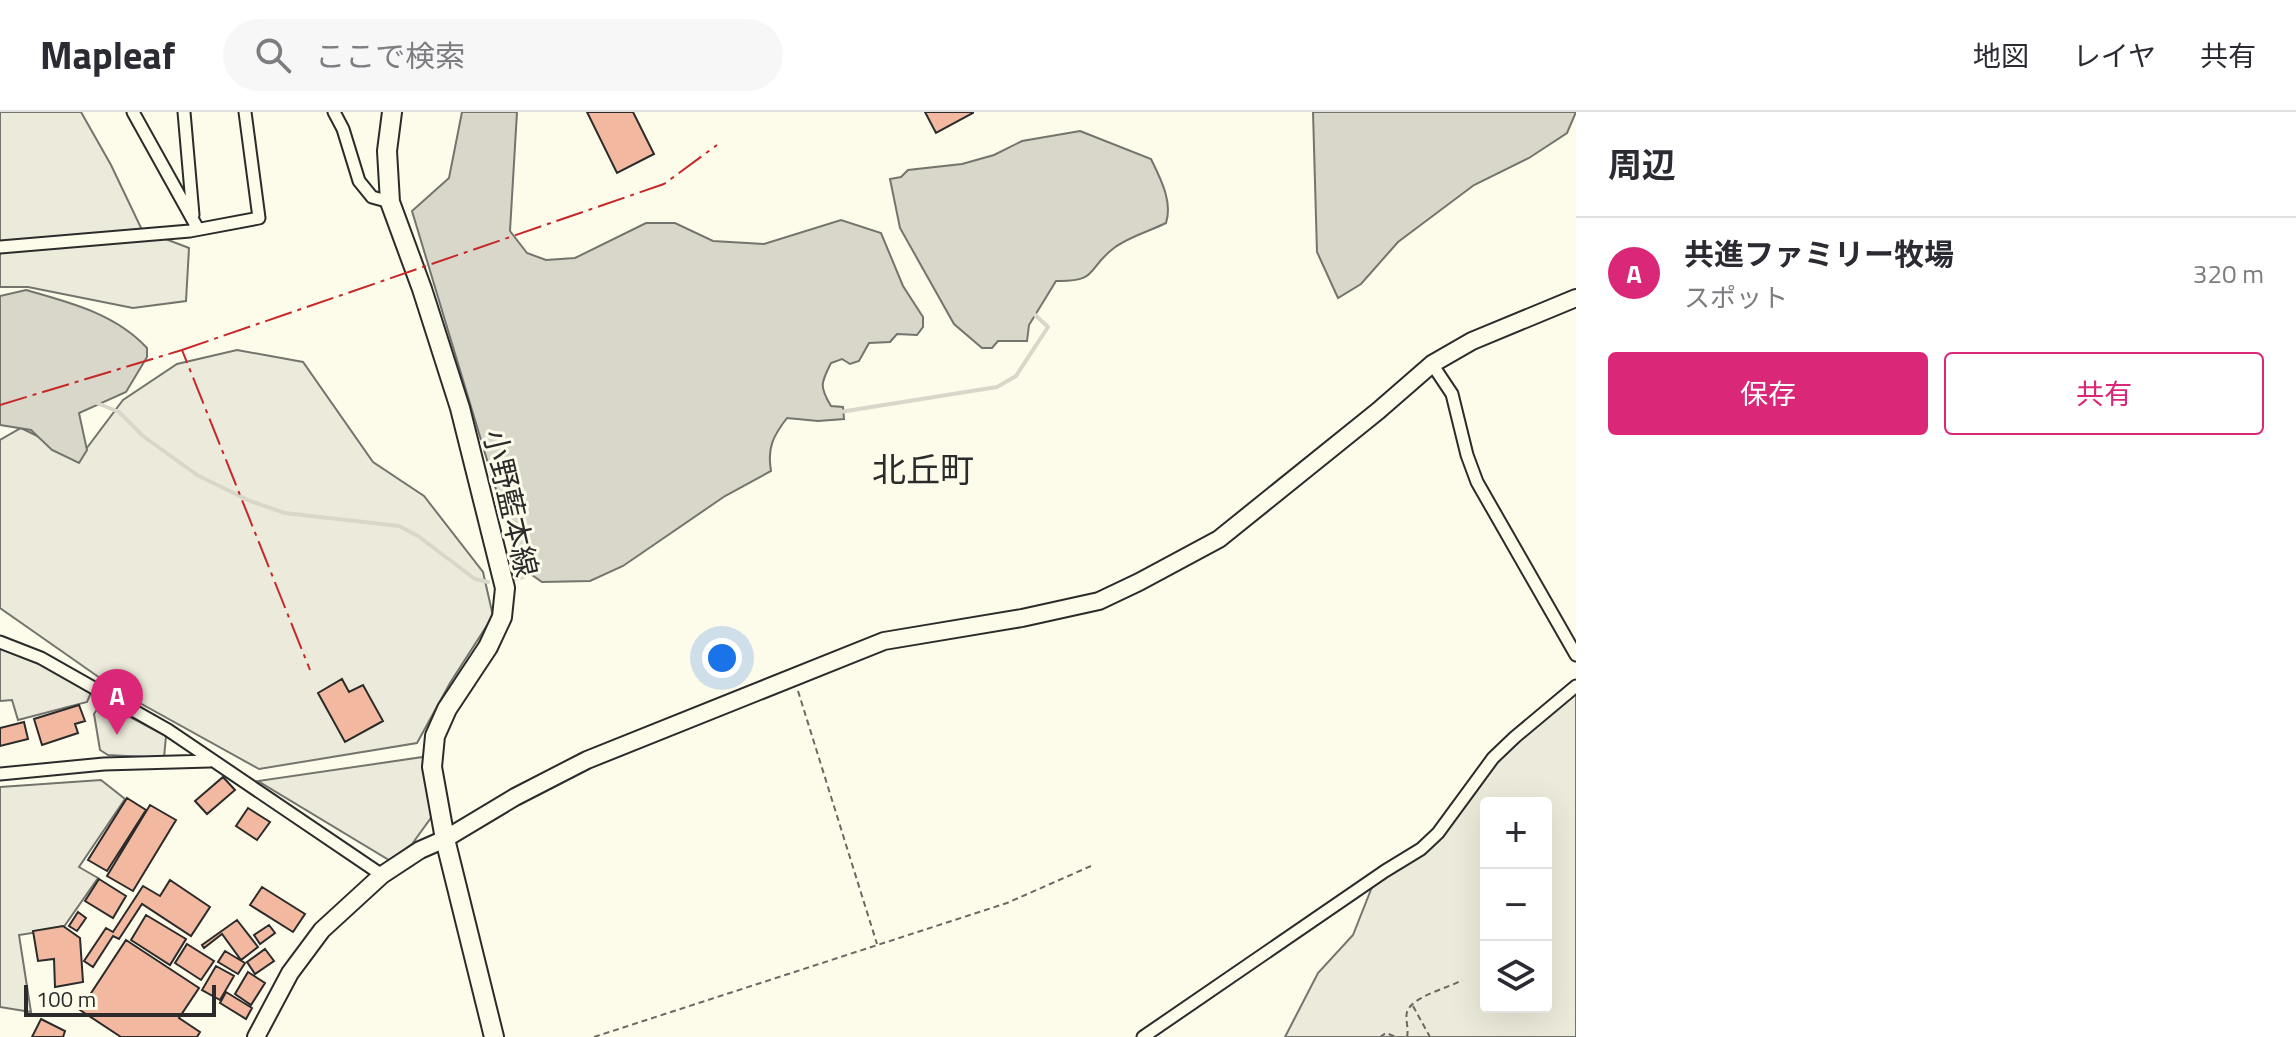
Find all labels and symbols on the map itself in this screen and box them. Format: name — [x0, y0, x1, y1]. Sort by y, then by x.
street label: 小野藍本線 — [472, 425, 550, 581]
district label: 北丘町 — [872, 443, 974, 495]
your location — [702, 638, 742, 678]
pin: A — [91, 669, 143, 735]
scale bar — [24, 981, 216, 1017]

